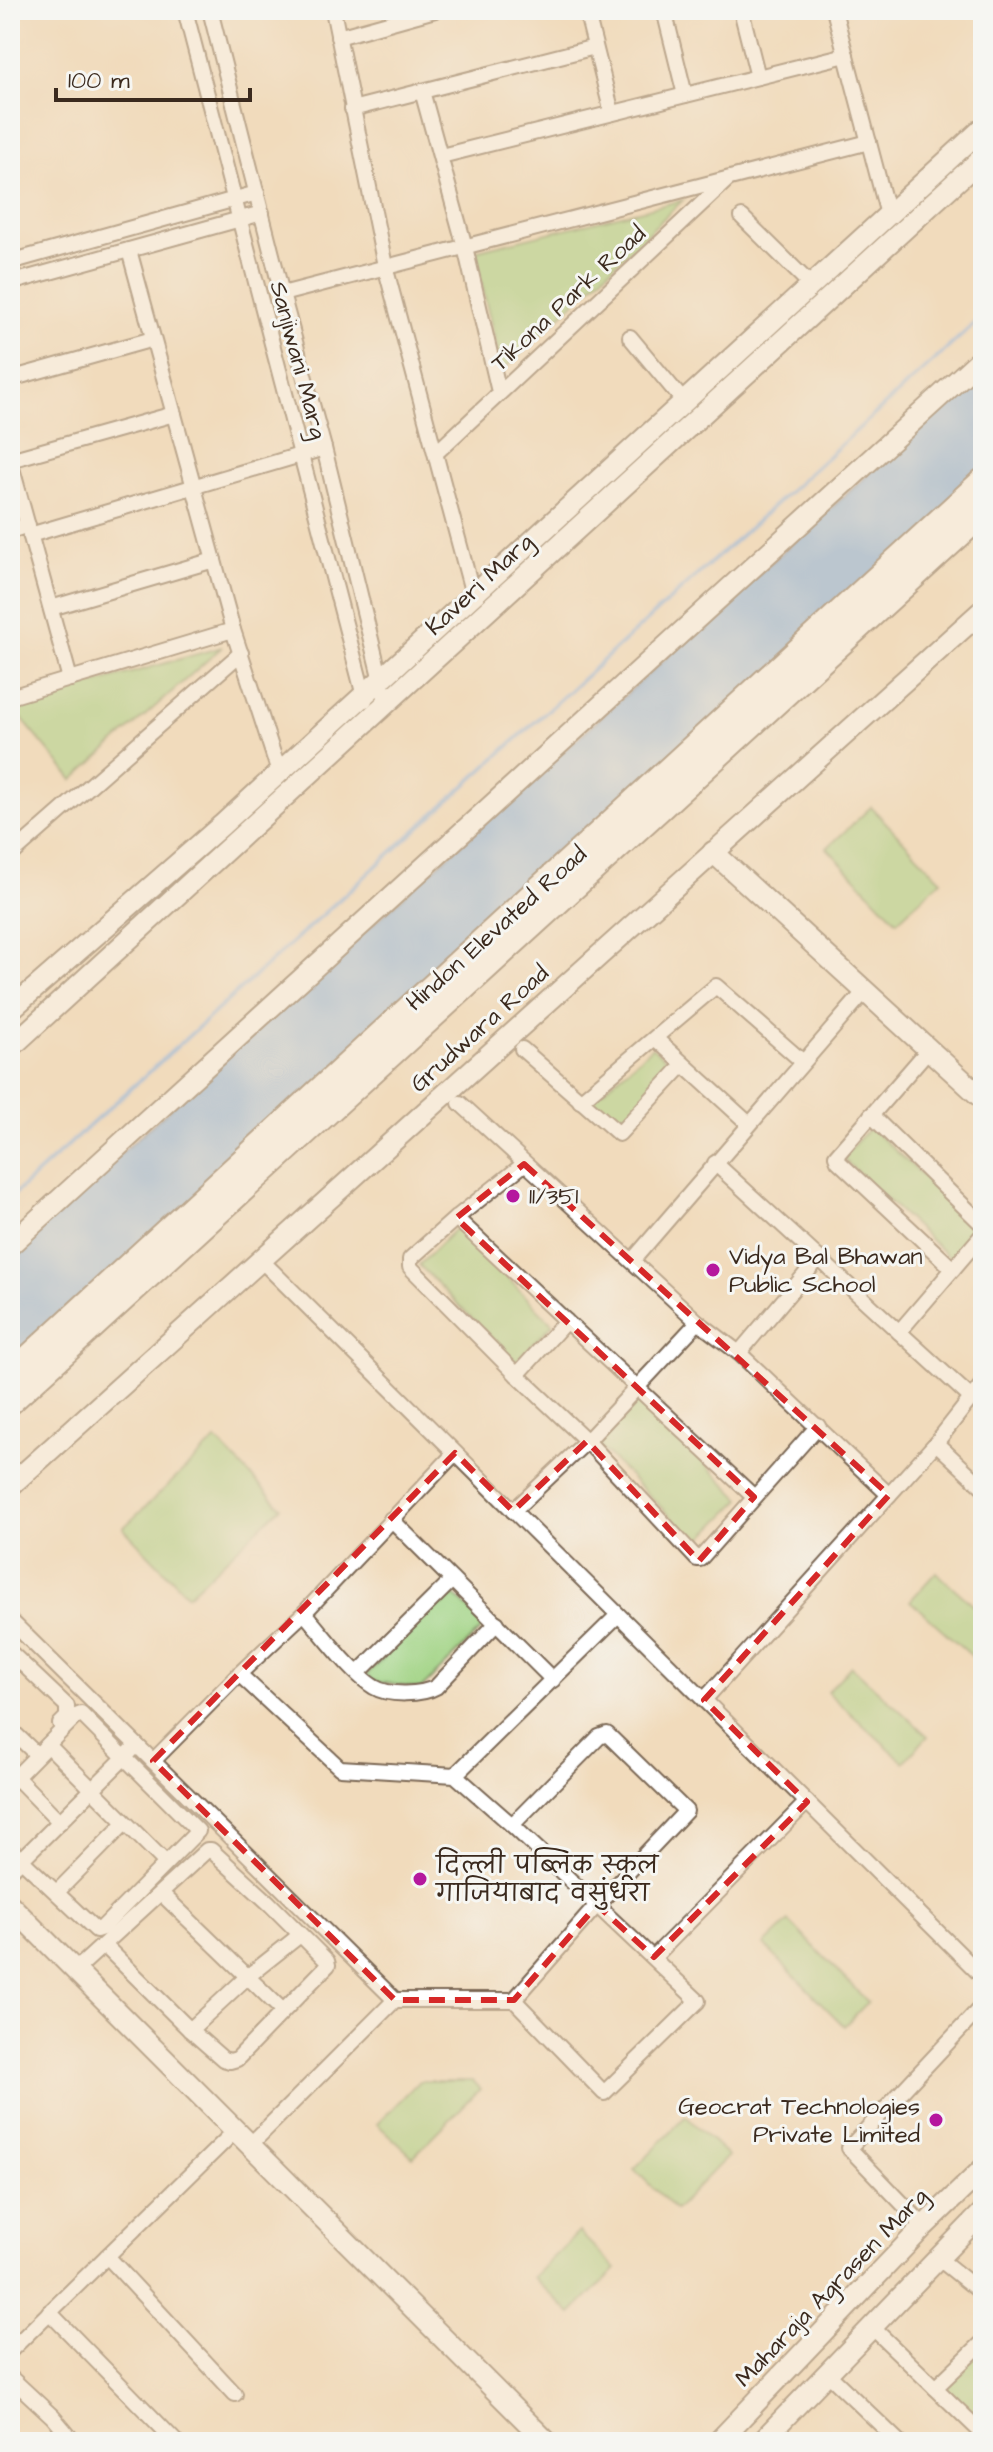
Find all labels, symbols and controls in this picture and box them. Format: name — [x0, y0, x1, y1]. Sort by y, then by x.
scale bar — [56, 52, 250, 102]
text: 100 m — [68, 64, 130, 98]
street label: Tikona Park Road — [484, 218, 654, 380]
street label: Sanjiwani Marg — [260, 278, 335, 443]
street label: Kaveri Marg — [418, 526, 542, 644]
street label: Hindon Elevated Road — [399, 838, 595, 1019]
street label: Grudwara Road — [403, 957, 556, 1100]
place label: 11/351 — [529, 1180, 578, 1214]
marker: 11/351 — [504, 1187, 522, 1205]
place label: Vidya Bal Bhawan Public School — [729, 1240, 922, 1302]
marker: Vidya Bal Bhawan Public School — [704, 1261, 722, 1279]
place label: दिल्ली पब्लिक स्कूल गाजियाबाद वसुंधरा — [434, 1847, 660, 1911]
marker: दिल्ली पब्लिक स्कूल गाजियाबाद वसुंधरा — [411, 1870, 429, 1888]
place label: Geocrat Technologies Private Limited — [678, 2090, 920, 2152]
marker: Geocrat Technologies Private Limited — [927, 2111, 945, 2129]
street label: Maharaja Agrasen Marg — [727, 2180, 937, 2396]

